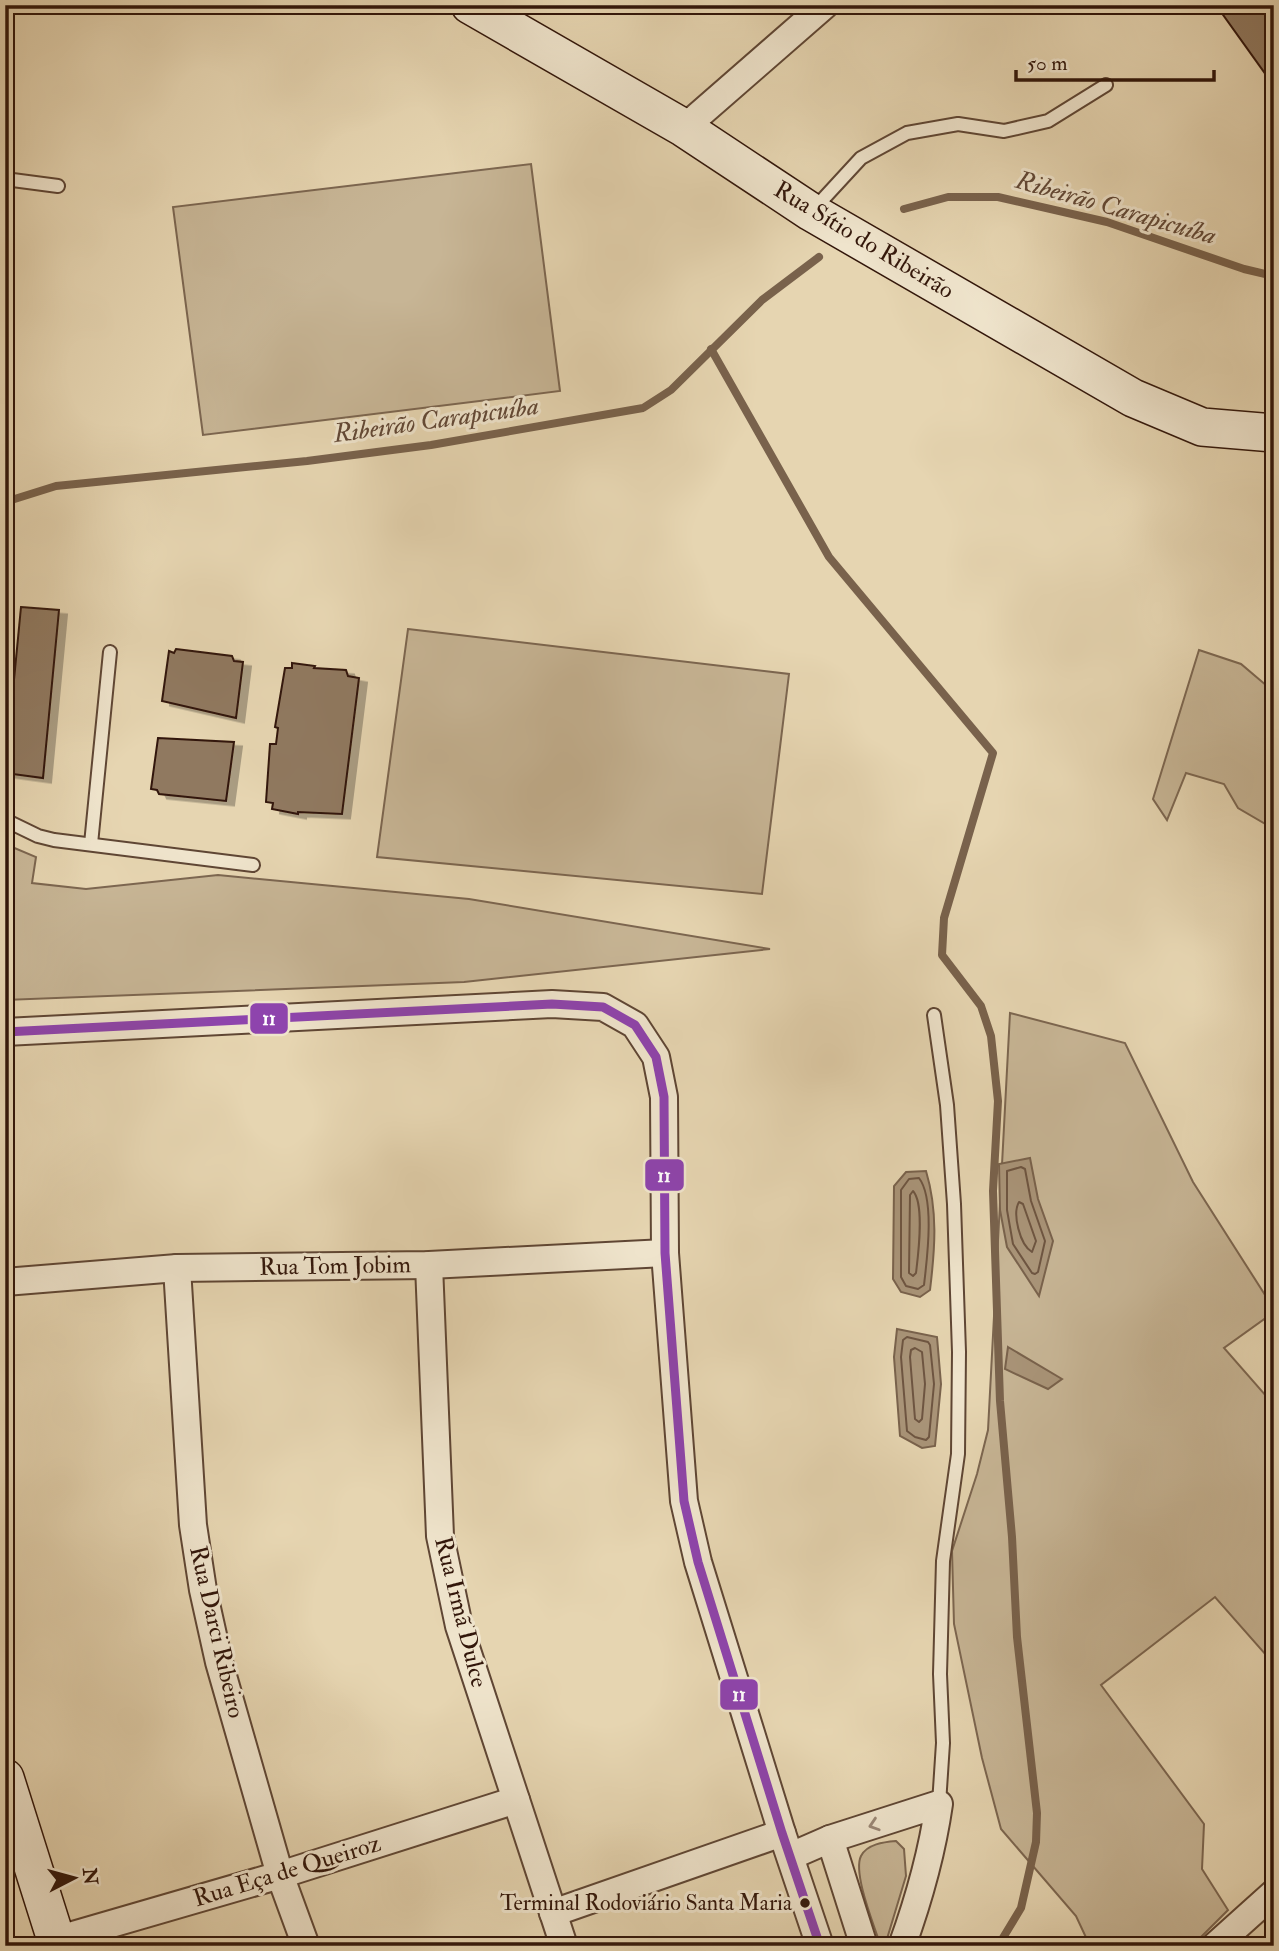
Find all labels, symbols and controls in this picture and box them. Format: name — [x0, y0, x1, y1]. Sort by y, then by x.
scale bar — [1016, 38, 1214, 82]
text: 50 m — [1027, 50, 1068, 77]
water label: Ribeirão Carapicuíba — [1011, 164, 1220, 252]
street label: Rua Sítio do Ribeirão — [768, 174, 960, 306]
water label: Ribeirão Carapicuíba — [330, 390, 541, 450]
line badge: 11 — [249, 1002, 289, 1035]
text: 11 — [262, 1007, 276, 1031]
line badge: 11 — [644, 1158, 685, 1192]
text: 11 — [657, 1164, 671, 1188]
street label: Rua Tom Jobim — [259, 1249, 412, 1283]
street label: Rua Irmã Dulce — [427, 1533, 495, 1691]
street label: Rua Darci Ribeiro — [182, 1543, 252, 1721]
line badge: 11 — [719, 1678, 759, 1711]
text: 11 — [732, 1683, 746, 1707]
one-way arrow — [868, 1817, 880, 1831]
street label: Rua Eça de Queiroz — [190, 1828, 385, 1914]
north arrow — [38, 1842, 108, 1912]
text: N — [77, 1866, 103, 1887]
place label: Terminal Rodoviário Santa Maria — [500, 1889, 793, 1917]
marker: Terminal Rodoviário Santa Maria — [798, 1896, 812, 1910]

